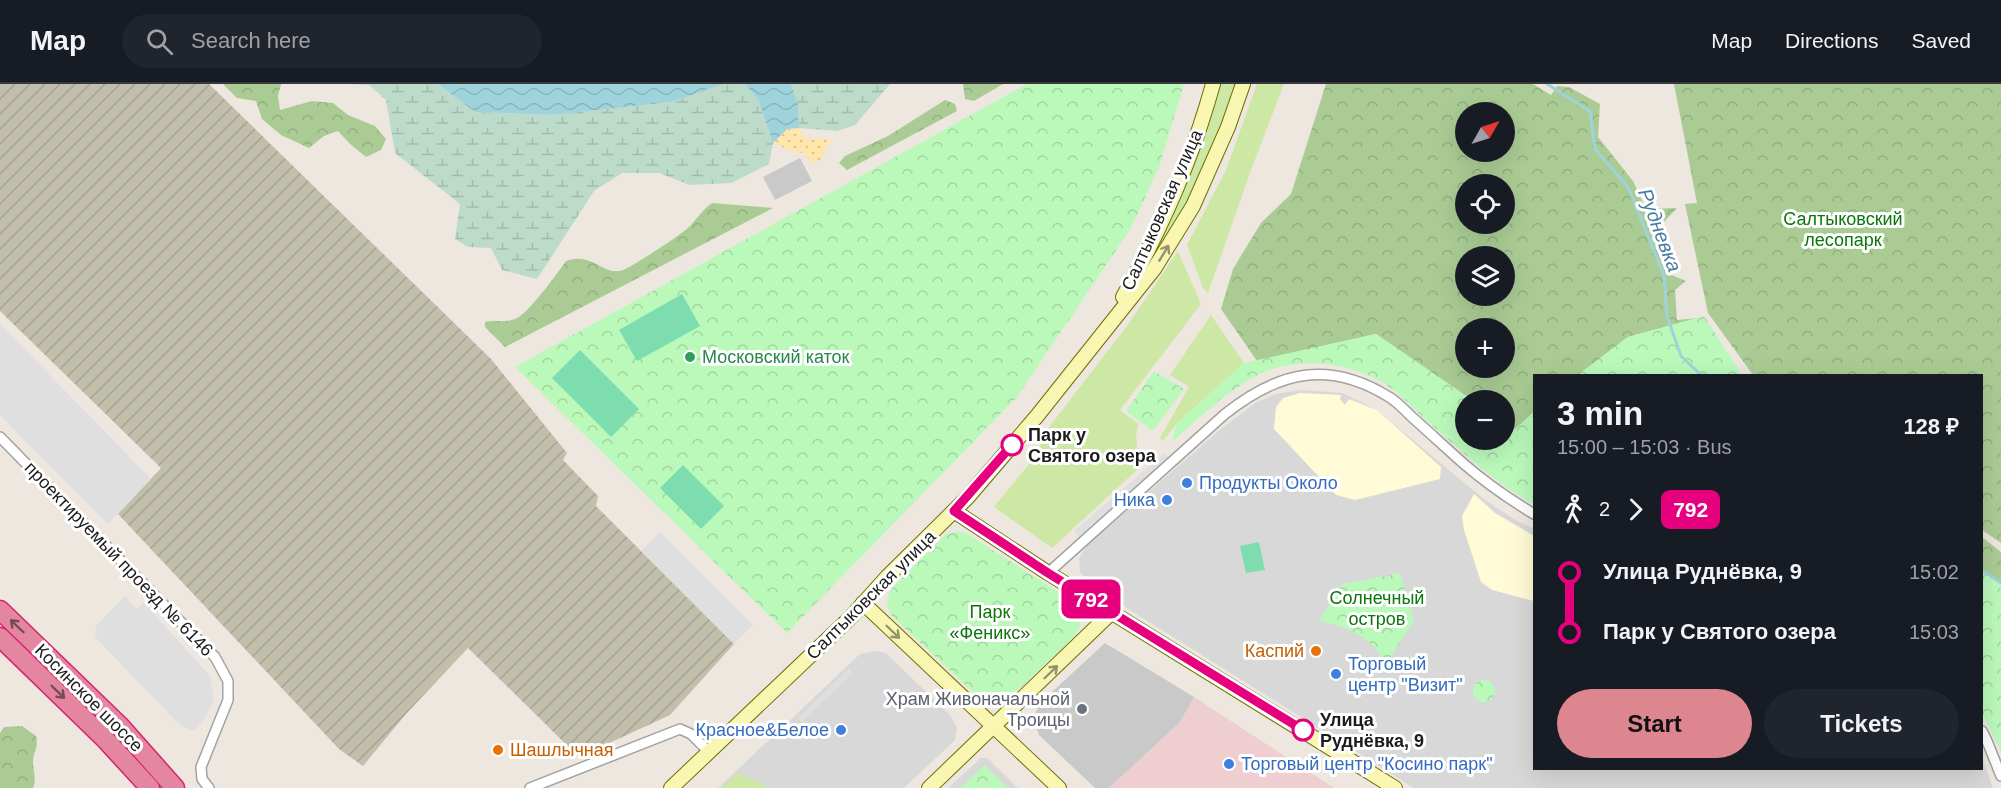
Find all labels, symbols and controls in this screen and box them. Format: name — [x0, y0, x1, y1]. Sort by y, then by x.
search box — [122, 14, 542, 68]
text: Map — [30, 25, 86, 56]
icon: search — [143, 25, 176, 58]
text: Search here — [191, 28, 311, 53]
text: Map — [1711, 29, 1752, 52]
text: Directions — [1785, 29, 1878, 52]
text: Saved — [1911, 29, 1971, 52]
north arrow — [1455, 102, 1515, 162]
map controls — [1455, 102, 1515, 450]
street label: Салтыковская улица — [1118, 126, 1207, 293]
button: locate — [1455, 174, 1515, 234]
water label: Рудневка — [1634, 185, 1686, 275]
park label: Салтыковский лесопарк — [1783, 209, 1903, 250]
one-way arrow — [1158, 245, 1170, 262]
button: layers — [1455, 246, 1515, 306]
button: + — [1455, 318, 1515, 378]
place label: Московский каток — [702, 347, 850, 367]
marker: Московский каток — [683, 350, 697, 364]
button: − — [1455, 390, 1515, 450]
text: 3 min — [1557, 395, 1643, 432]
text: 128 ₽ — [1903, 414, 1959, 439]
place label: Парк у Святого озера — [1028, 425, 1157, 466]
marker: Парк у Святого озера — [1001, 434, 1023, 456]
text: 15:00 – 15:03 · Bus — [1557, 436, 1732, 458]
street label: проектируемый проезд № 6146 — [21, 458, 217, 660]
place label: Продукты Около — [1199, 473, 1338, 493]
marker: Продукты Около — [1180, 476, 1194, 490]
place label: Ника — [1114, 490, 1156, 510]
marker: Ника — [1160, 493, 1174, 507]
icon: walk — [1557, 493, 1590, 526]
icon: forward — [1619, 493, 1652, 526]
text: 2 — [1599, 498, 1610, 520]
text: 792 — [1673, 498, 1708, 521]
street label: Салтыковская улица — [802, 526, 940, 664]
text: Улица Руднёвка, 9 — [1603, 559, 1802, 584]
text: 15:02 — [1909, 561, 1959, 583]
line badge: 792 — [1056, 580, 1126, 618]
text: 792 — [1073, 588, 1109, 611]
park label: Солнечный остров — [1330, 588, 1424, 629]
park label: Парк «Феникс» — [950, 602, 1030, 643]
one-way arrow — [10, 619, 25, 633]
text: Парк у Святого озера — [1603, 619, 1836, 644]
text: 15:03 — [1909, 621, 1959, 643]
one-way arrow — [886, 625, 901, 639]
street label: Косинское шоссе — [31, 640, 147, 756]
place label: Каспий — [1245, 641, 1304, 661]
marker: Каспий — [1309, 644, 1323, 658]
place label: Торговый центр "Визит" — [1348, 654, 1463, 695]
one-way arrow — [1043, 664, 1058, 679]
marker: Торговый центр "Визит" — [1329, 667, 1343, 681]
one-way arrow — [50, 685, 65, 699]
place label: Храм Живоначальной Троицы — [886, 689, 1070, 730]
button: Start — [1557, 689, 1752, 758]
button: Tickets — [1764, 689, 1959, 758]
marker: Храм Живоначальной Троицы — [1075, 702, 1089, 716]
place label: Улица Руднёвка, 9 — [1320, 710, 1424, 751]
marker: Улица Руднёвка, 9 — [1292, 719, 1314, 741]
place label: Красное&Белое — [696, 720, 829, 740]
marker: Красное&Белое — [834, 723, 848, 737]
place label: Шашлычная — [510, 740, 613, 760]
marker: Шашлычная — [491, 743, 505, 757]
place label: Торговый центр "Косино парк" — [1241, 754, 1493, 774]
marker: Торговый центр "Косино парк" — [1222, 757, 1236, 771]

